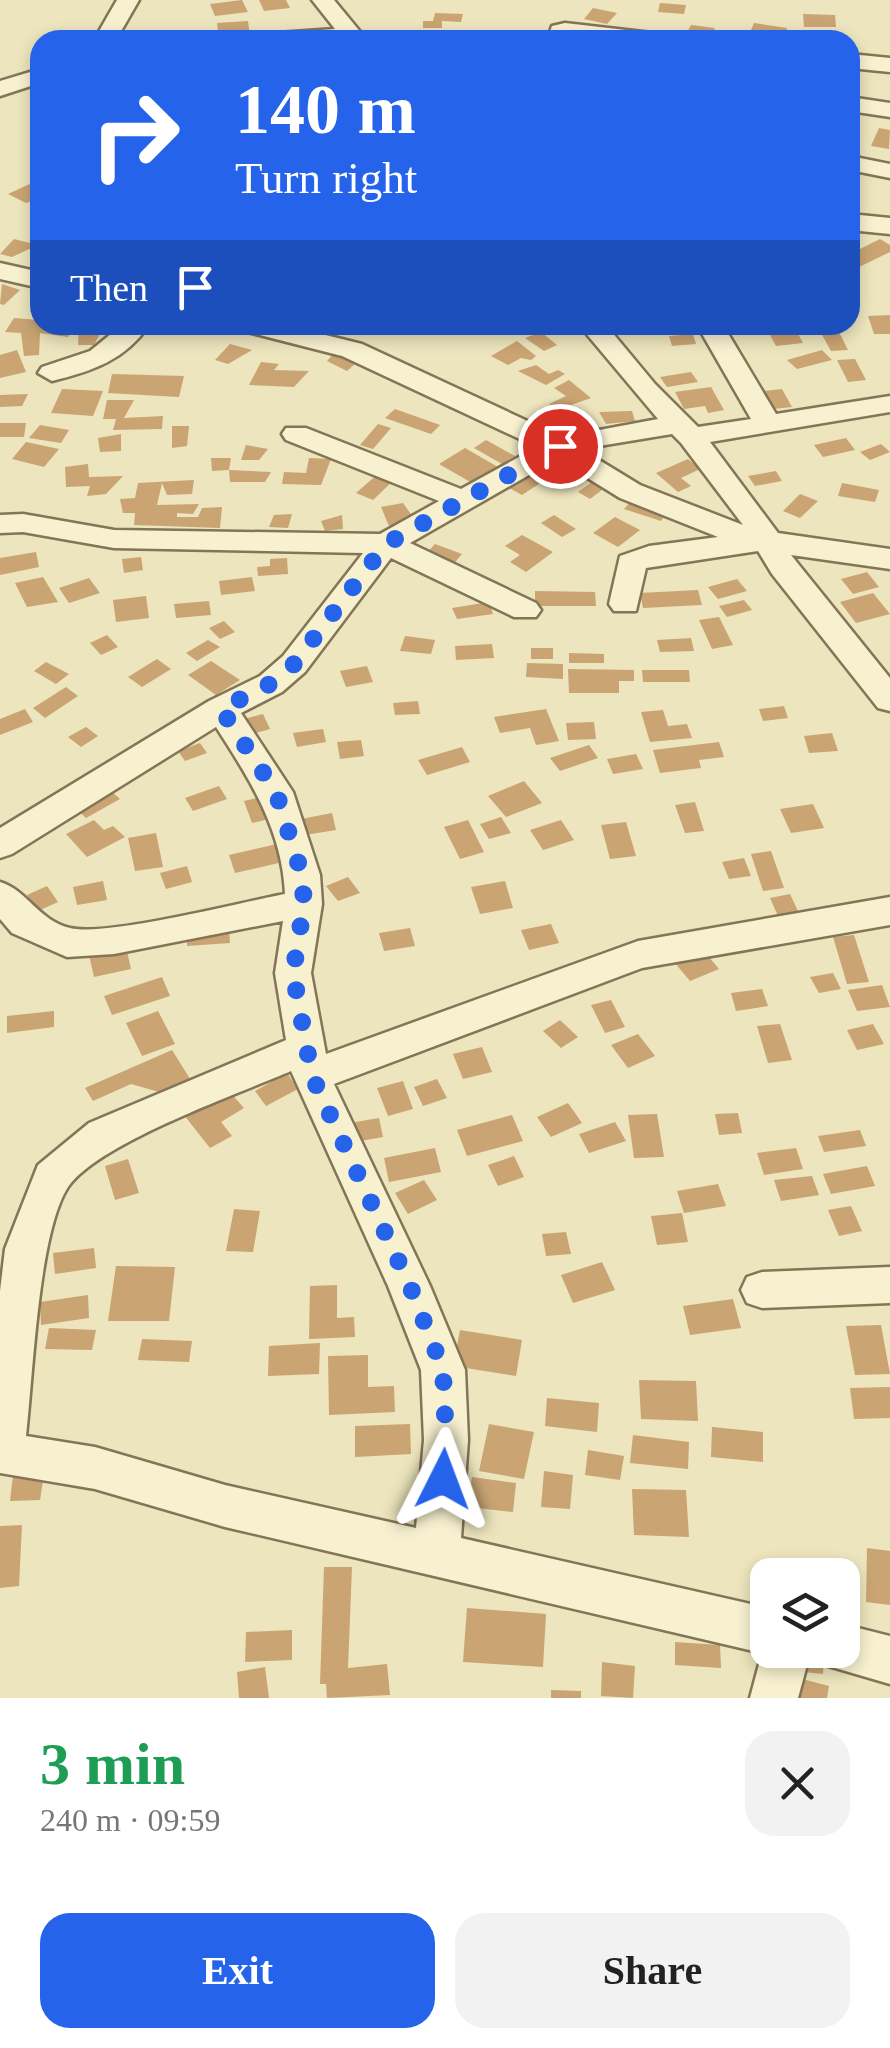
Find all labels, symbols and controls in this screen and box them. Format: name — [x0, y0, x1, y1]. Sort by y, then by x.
icon: right — [70, 70, 200, 200]
text: 140 m — [235, 71, 416, 148]
text: Turn right — [235, 153, 417, 203]
icon: arrive — [168, 260, 223, 315]
text: Then — [70, 267, 148, 309]
pin — [518, 404, 603, 489]
icon: arrive — [533, 419, 588, 474]
position arrow — [391, 1427, 495, 1531]
map controls — [750, 1558, 860, 1668]
button: layers — [750, 1558, 860, 1668]
text: 3 min — [40, 1731, 185, 1797]
button: close — [745, 1731, 850, 1836]
text: 240 m · 09:59 — [40, 1802, 220, 1838]
button: Exit — [40, 1913, 435, 2028]
button: Share — [455, 1913, 850, 2028]

